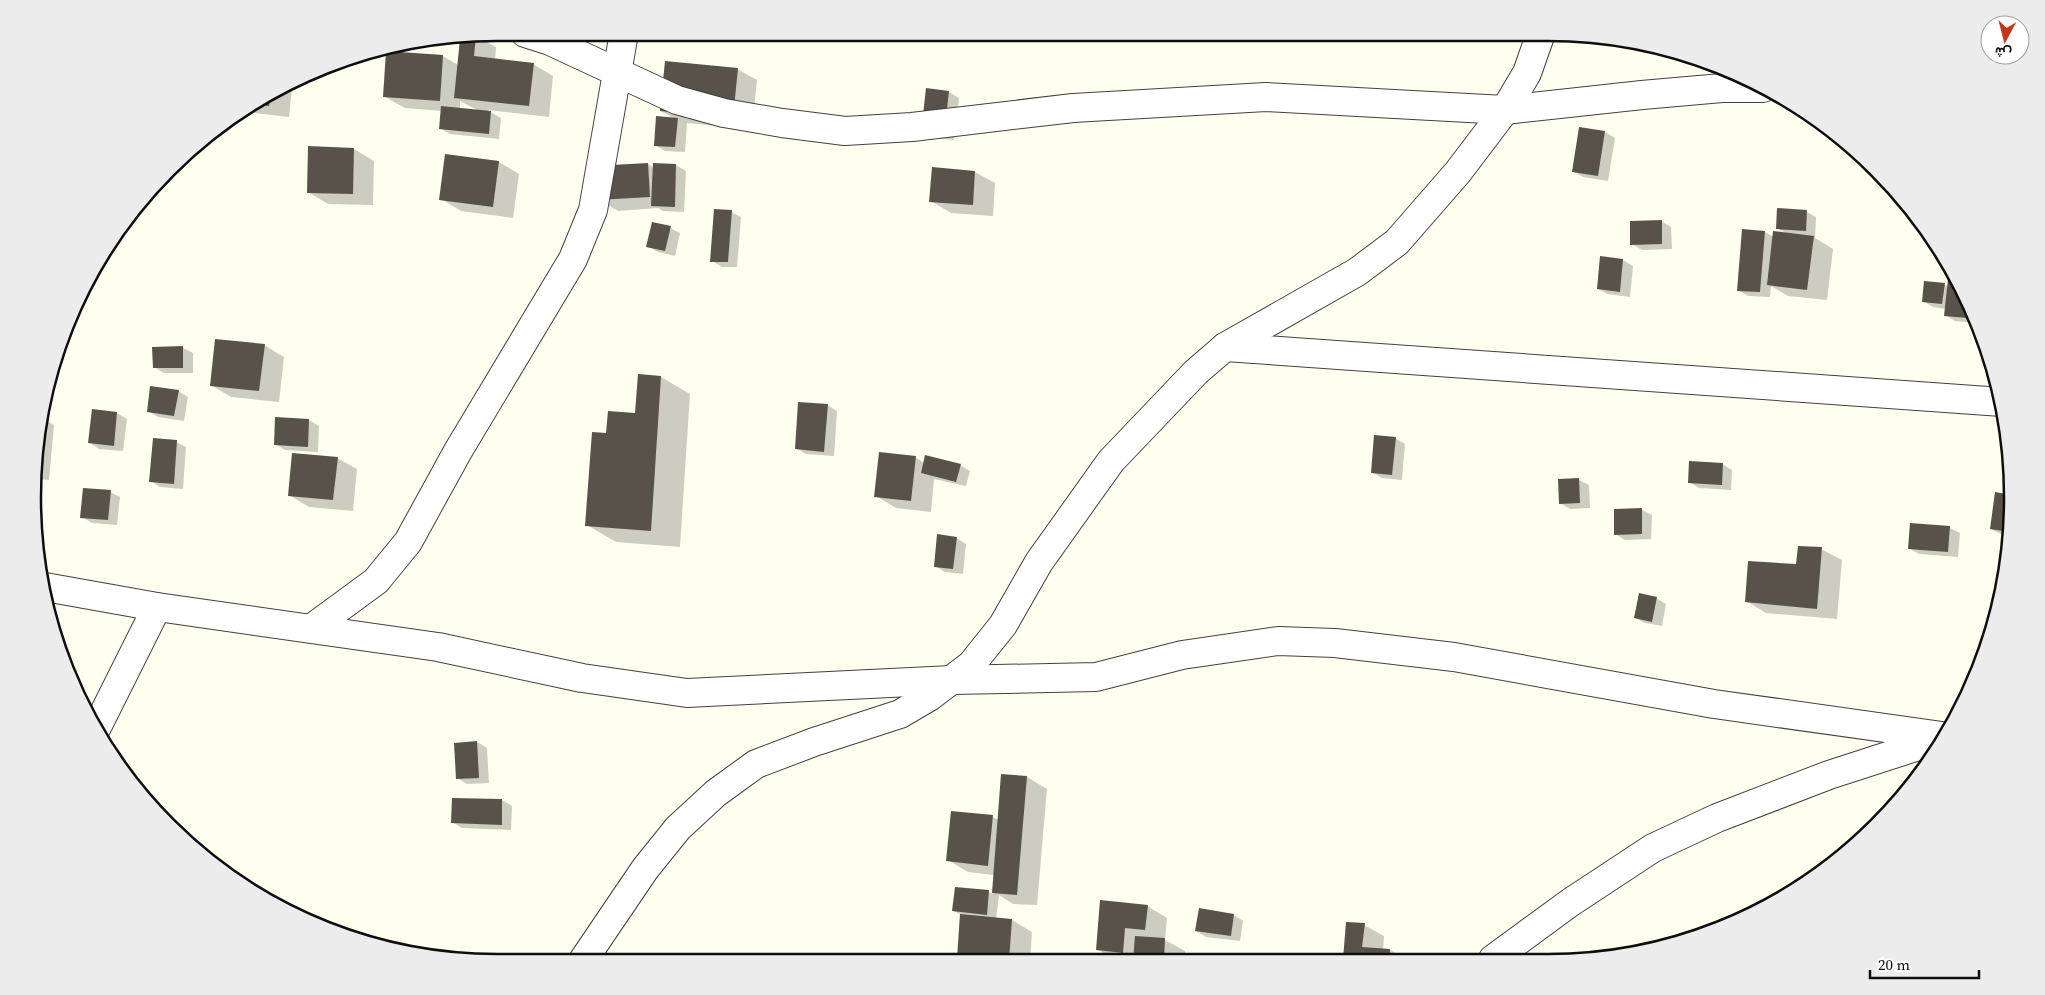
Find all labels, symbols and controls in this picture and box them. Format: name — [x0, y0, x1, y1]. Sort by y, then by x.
north arrow — [1980, 15, 2030, 65]
text: ش — [1994, 42, 2013, 64]
scale bar — [1870, 948, 1979, 980]
text: 20 m — [1878, 954, 1910, 975]

